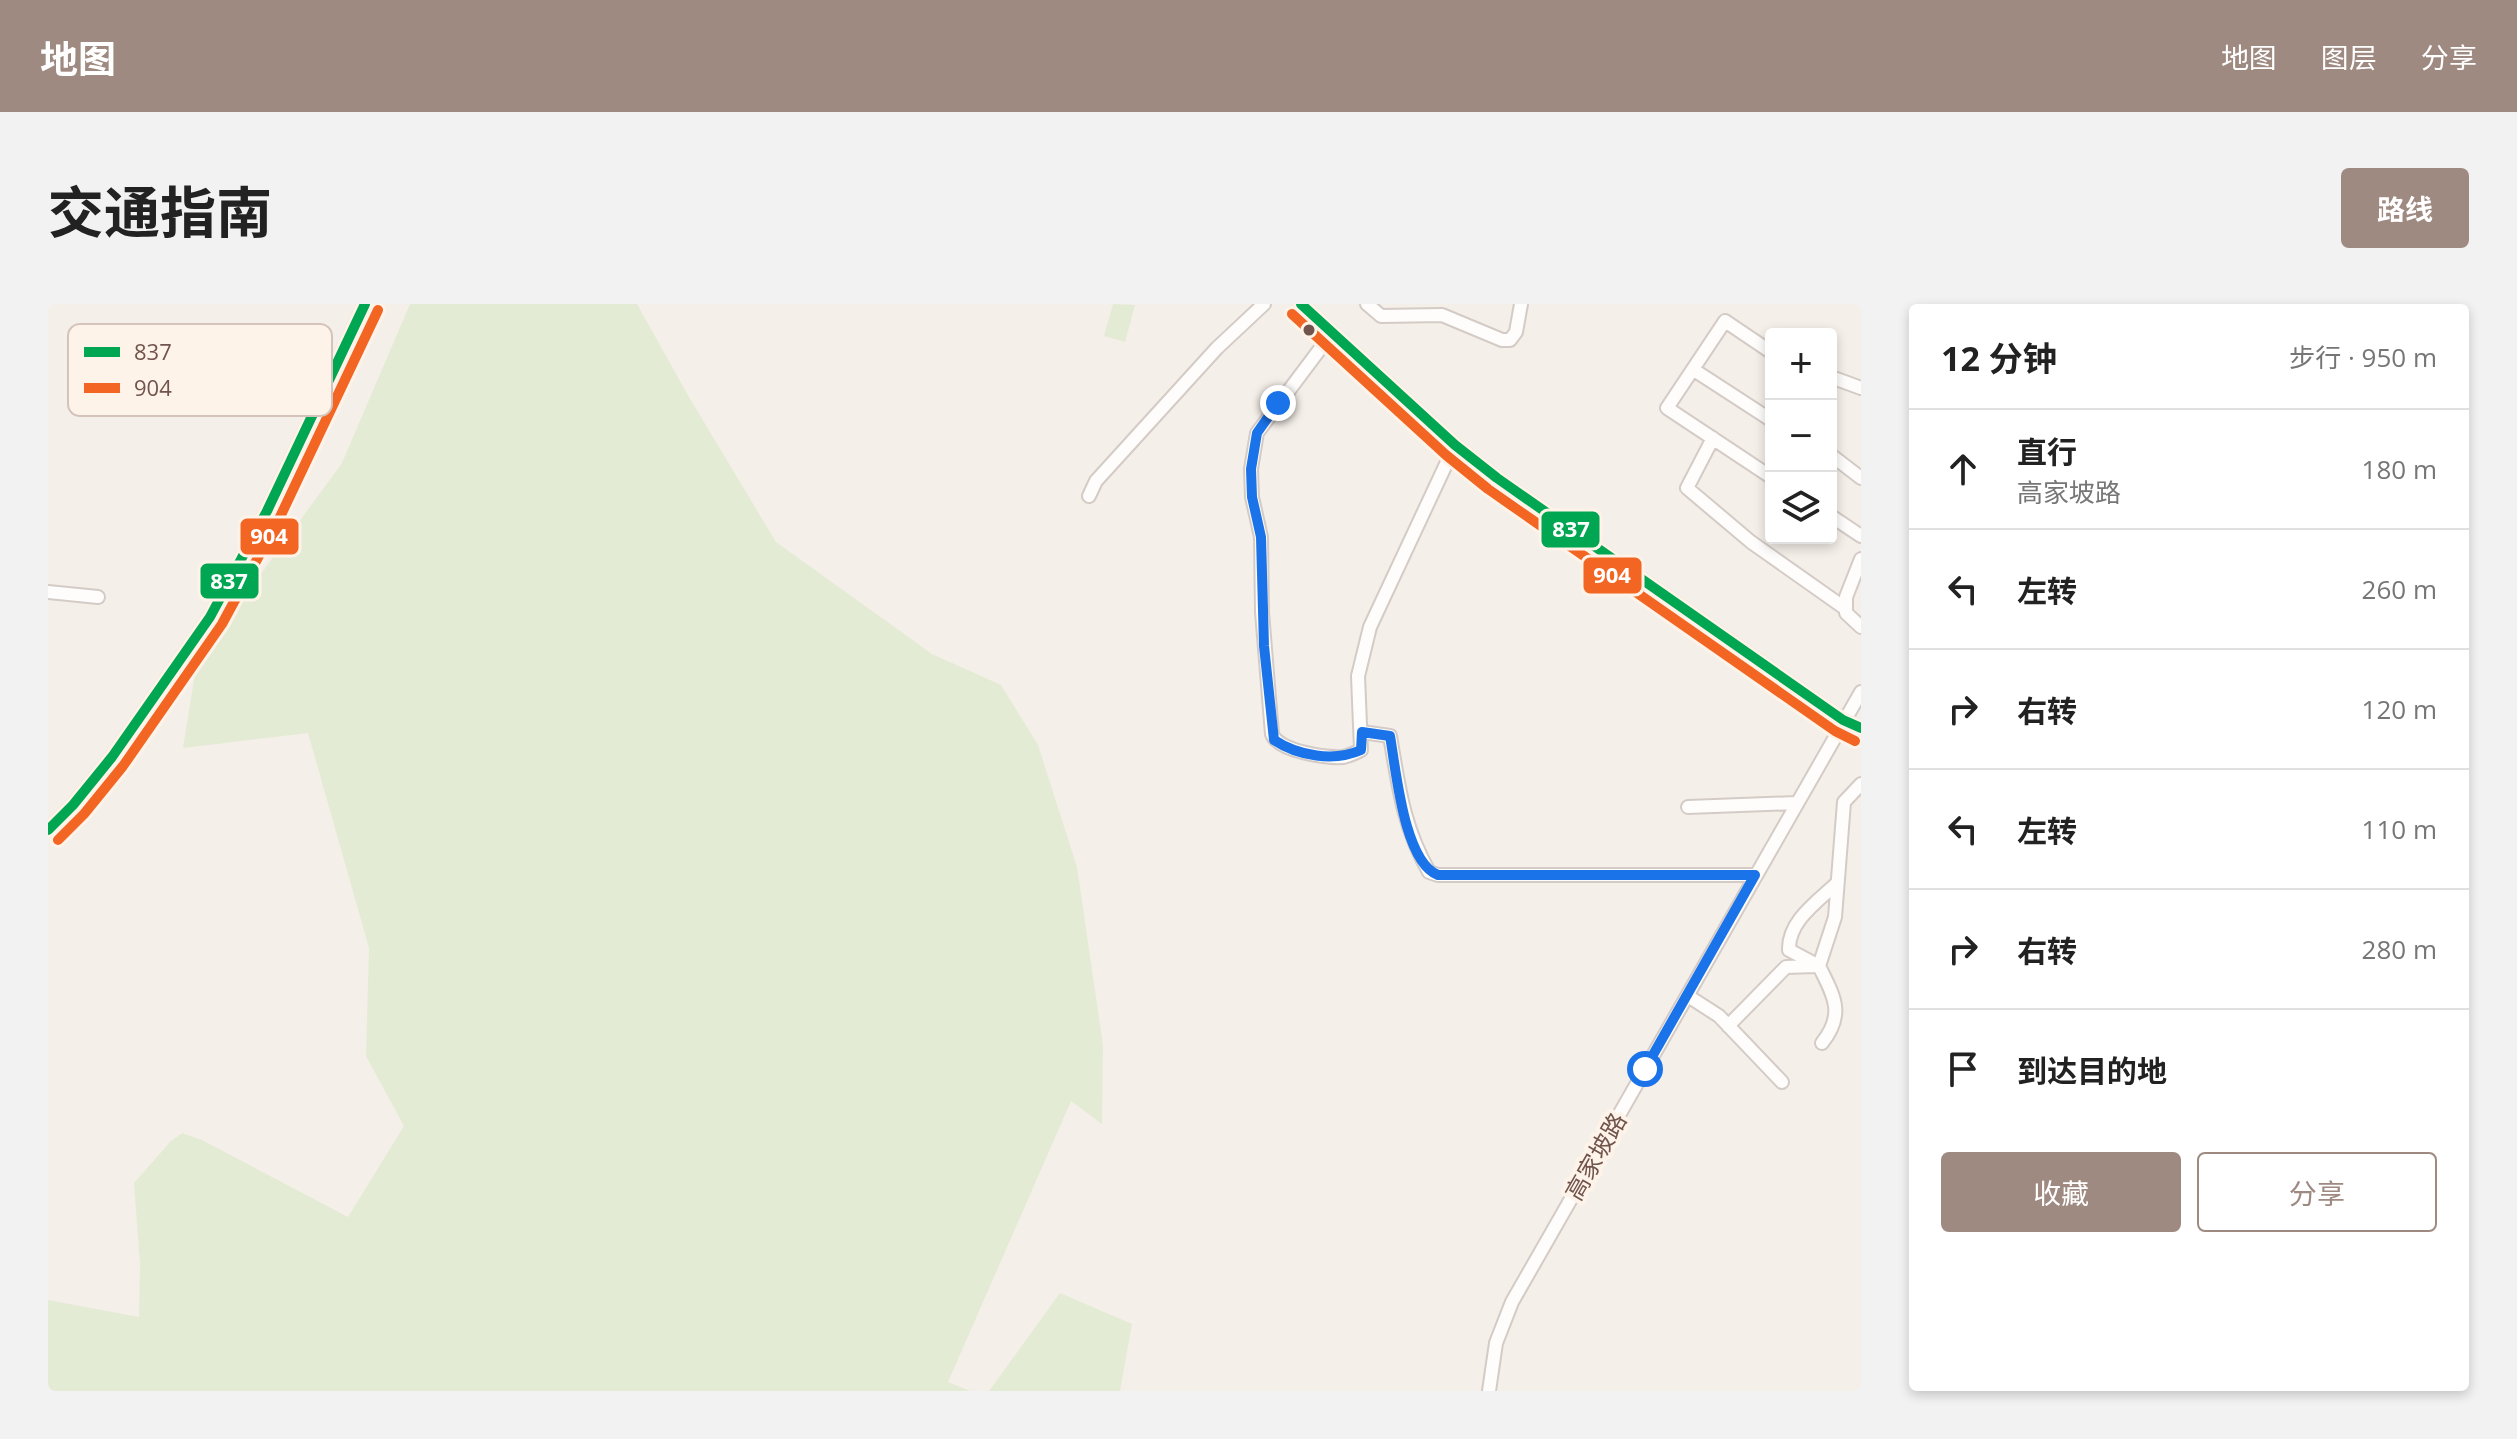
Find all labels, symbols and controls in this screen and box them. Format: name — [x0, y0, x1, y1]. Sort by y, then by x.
text: 地图 — [40, 32, 116, 84]
text: 地图 — [2221, 38, 2277, 76]
text: 图层 — [2321, 38, 2377, 76]
text: 分享 — [2421, 38, 2477, 76]
button: 路线 — [2341, 168, 2469, 248]
text: 交通指南 — [48, 173, 272, 249]
unlabelled marker — [1301, 322, 1317, 338]
legend — [68, 324, 332, 416]
map controls — [1765, 328, 1837, 544]
button: + — [1765, 328, 1837, 400]
text: 12 分钟 — [1941, 335, 2057, 381]
text: 837 — [134, 336, 172, 366]
text: 步行 · 950 m — [2289, 339, 2437, 375]
text: 904 — [134, 372, 172, 402]
route end — [1260, 385, 1296, 421]
button: − — [1765, 400, 1837, 472]
text: 直行 — [2017, 431, 2077, 472]
icon: ahead — [1941, 447, 1985, 491]
text: 180 m — [2362, 451, 2437, 487]
button: layers — [1765, 472, 1837, 544]
text: 高家坡路 — [2017, 474, 2121, 510]
line badge: 837 — [1540, 510, 1601, 549]
text: 837 — [1552, 513, 1590, 543]
line badge: 904 — [239, 517, 300, 556]
text: 904 — [250, 520, 288, 550]
line badge: 904 — [1582, 556, 1643, 595]
text: 904 — [1593, 559, 1631, 589]
line badge: 837 — [199, 562, 260, 600]
text: 837 — [210, 565, 248, 595]
icon: left — [1941, 567, 1985, 611]
text: 左转 — [2017, 570, 2077, 611]
text: 260 m — [2362, 571, 2437, 607]
icon: right — [1941, 687, 1985, 731]
text: 右转 — [2017, 690, 2077, 731]
text: 120 m — [2362, 691, 2437, 727]
icon: left — [1941, 807, 1985, 851]
text: 左转 — [2017, 810, 2077, 851]
text: 110 m — [2362, 811, 2437, 847]
icon: right — [1941, 927, 1985, 971]
text: 右转 — [2017, 930, 2077, 971]
text: 280 m — [2362, 931, 2437, 967]
icon: arrive — [1941, 1047, 1985, 1091]
text: 到达目的地 — [2017, 1050, 2167, 1091]
route start — [1627, 1051, 1663, 1087]
street label: 高家坡路 — [1557, 1106, 1633, 1206]
button: 收藏 — [1941, 1152, 2181, 1232]
button: 分享 — [2197, 1152, 2437, 1232]

